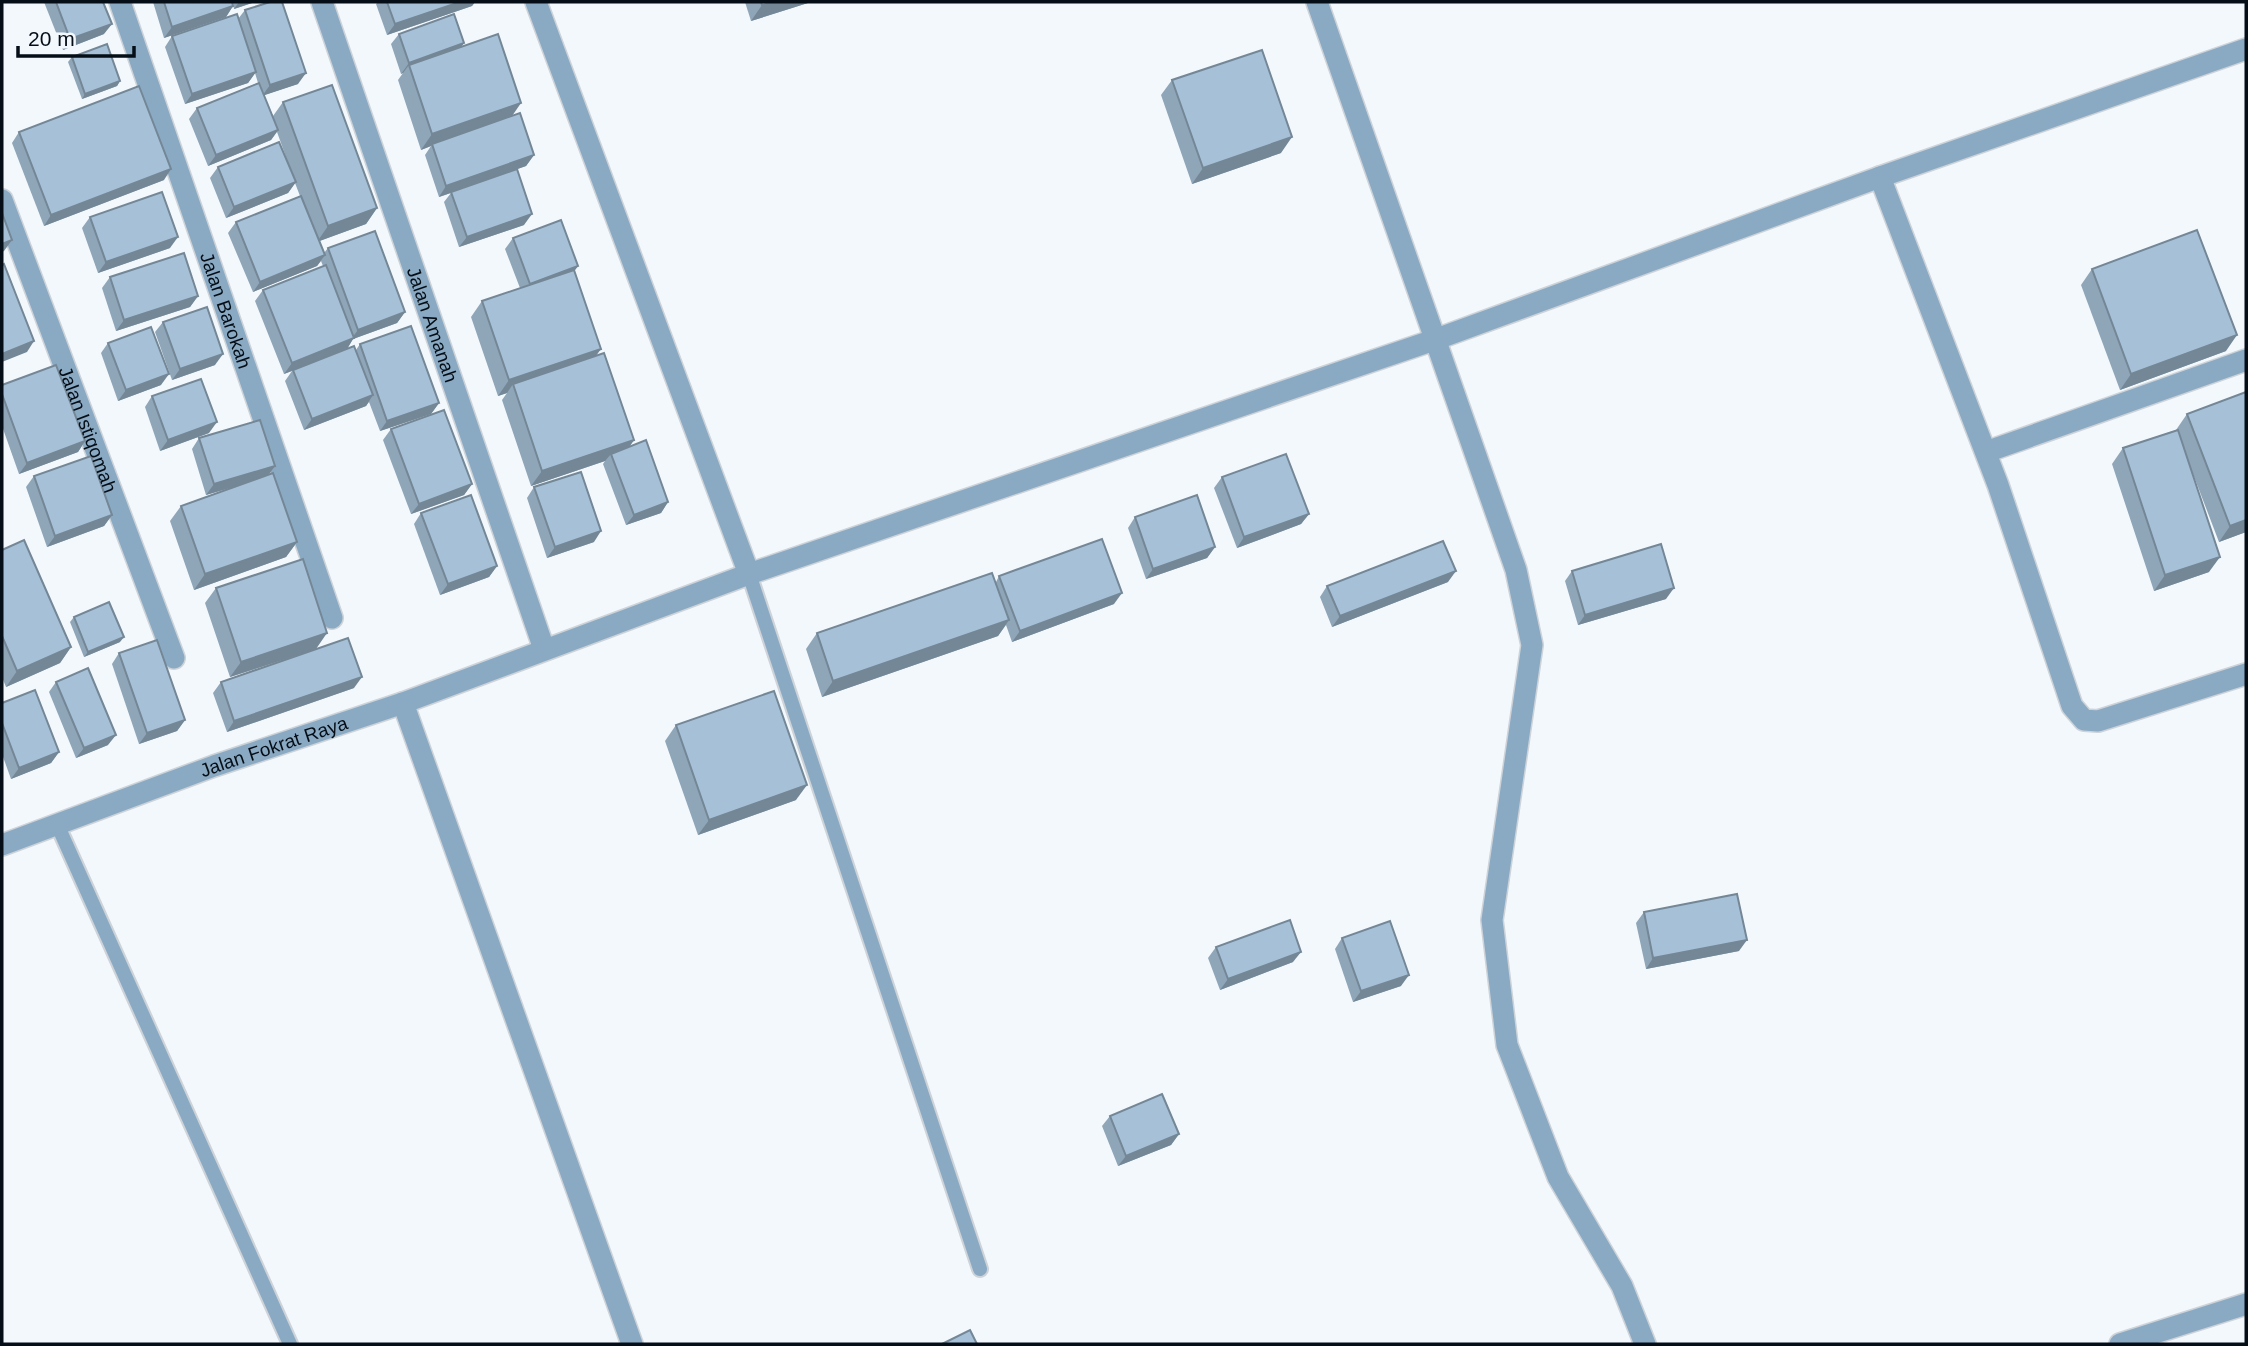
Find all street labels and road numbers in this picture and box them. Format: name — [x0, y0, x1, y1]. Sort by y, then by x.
street label: Jalan Barokah — [196, 250, 255, 371]
street label: Jalan Amanah — [403, 264, 462, 385]
street label: Jalan Istiqomah — [54, 364, 121, 496]
street label: Jalan Fokrat Raya — [197, 712, 351, 781]

